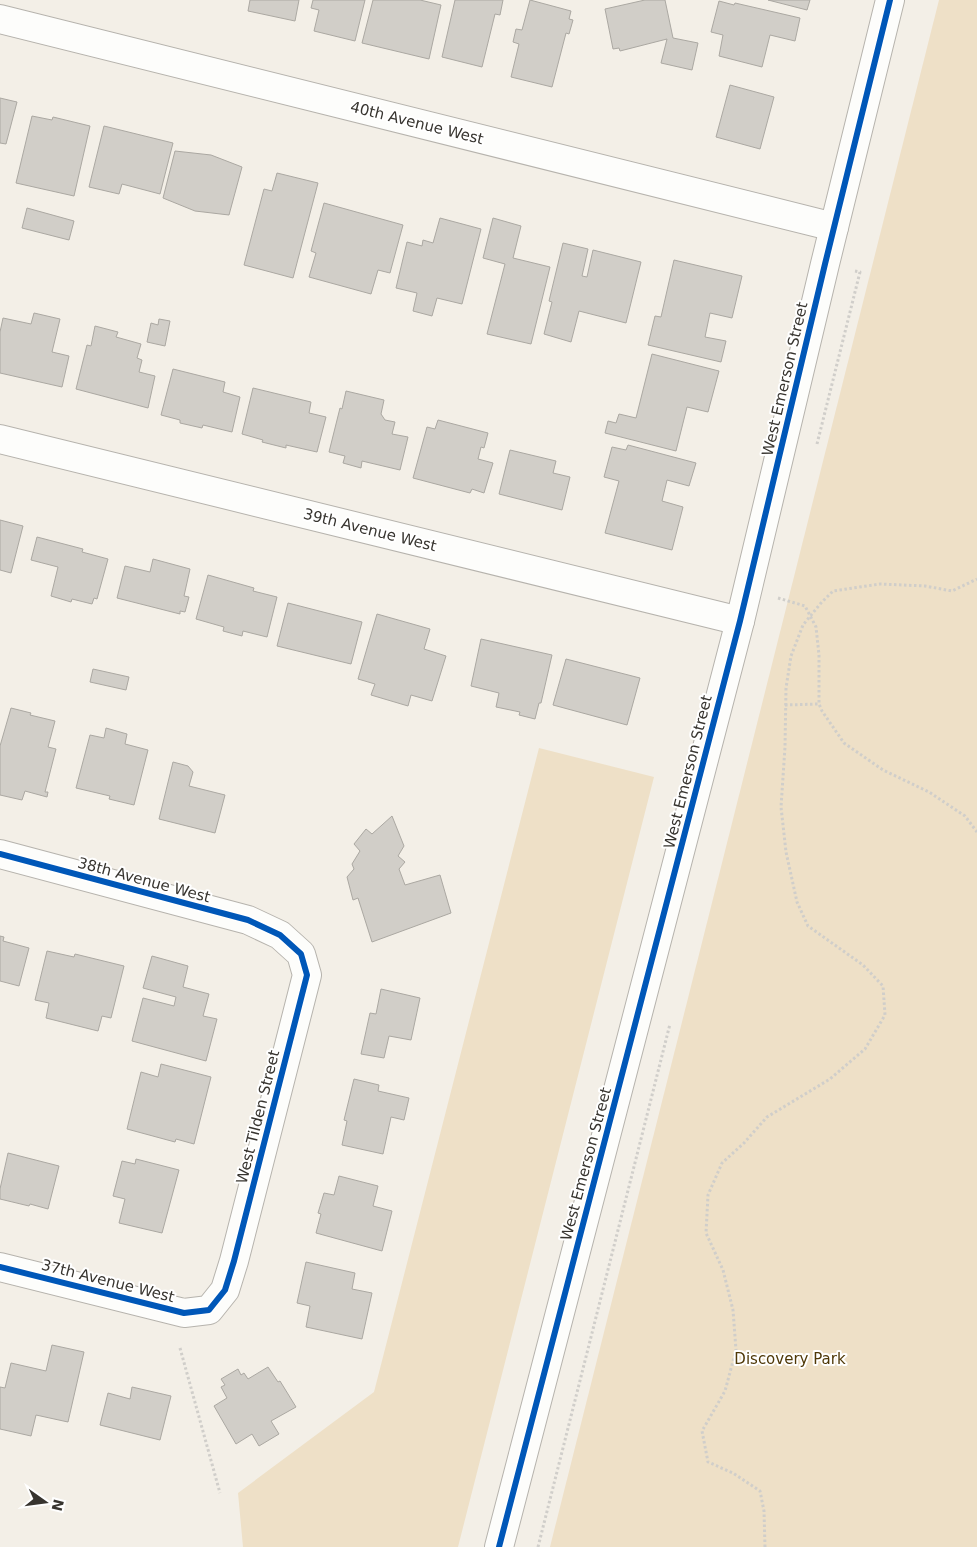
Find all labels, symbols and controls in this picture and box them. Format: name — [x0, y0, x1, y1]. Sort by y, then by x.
street label: 40th Avenue West — [349, 98, 486, 148]
street label: West Emerson Street — [758, 300, 812, 458]
street label: 39th Avenue West — [302, 505, 439, 555]
street label: West Emerson Street — [660, 693, 716, 851]
street label: 38th Avenue West — [76, 854, 212, 906]
street label: West Tilden Street — [233, 1048, 283, 1186]
street label: West Emerson Street — [557, 1085, 615, 1243]
street label: 37th Avenue West — [40, 1256, 177, 1306]
park label: Discovery Park — [734, 1350, 846, 1368]
north arrow — [20, 1477, 70, 1527]
text: N — [48, 1498, 67, 1513]

